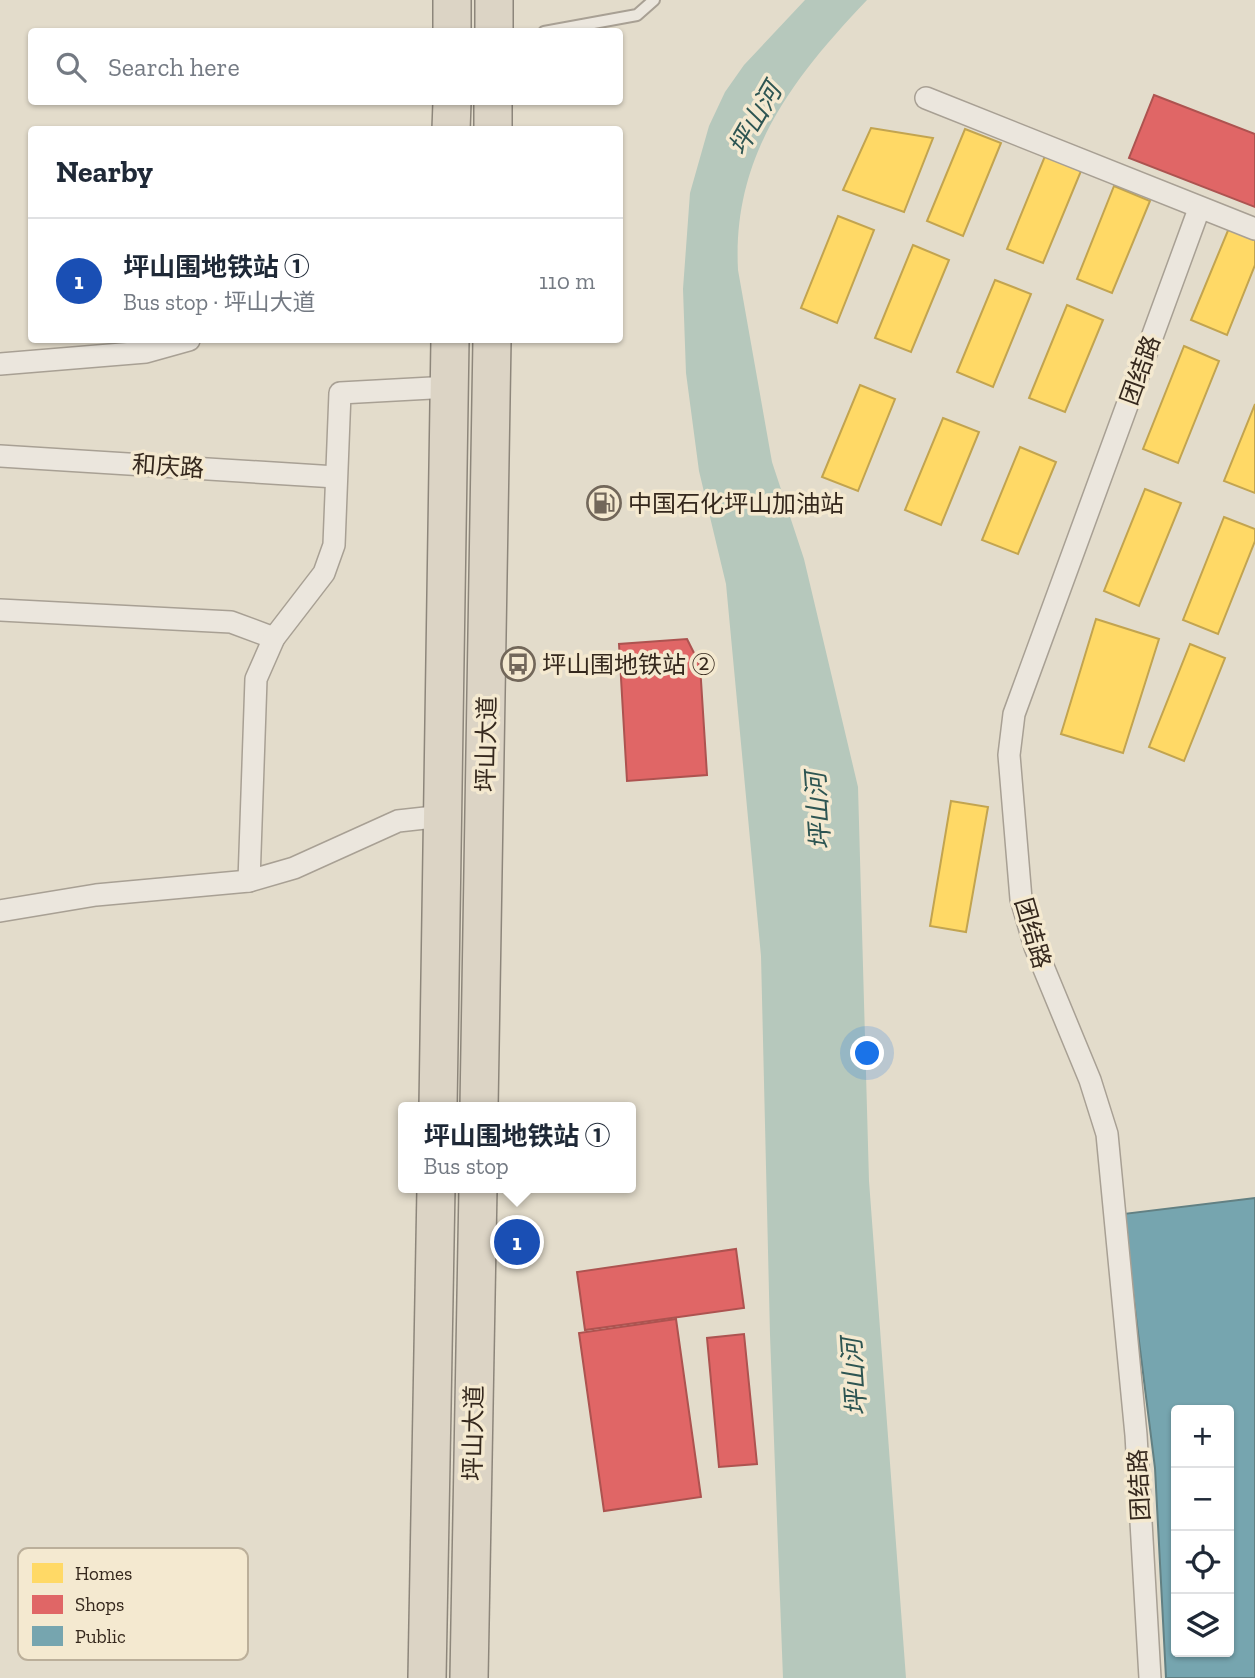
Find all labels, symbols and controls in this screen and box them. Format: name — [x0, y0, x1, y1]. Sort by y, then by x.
search box — [28, 28, 623, 105]
icon: search — [52, 48, 90, 86]
text: Search here — [108, 51, 240, 83]
water label: 坪山河 — [722, 73, 791, 161]
text: Nearby — [56, 154, 153, 190]
text: 坪山围地铁站 ① — [123, 251, 310, 283]
text: 1 — [74, 267, 84, 295]
text: 110 m — [539, 267, 595, 295]
text: Bus stop · 坪山大道 — [123, 288, 316, 316]
street label: 团结路 — [1114, 331, 1166, 409]
street label: 和庆路 — [131, 449, 205, 483]
fuel station icon: 中国石化坪山加油站 — [585, 484, 623, 522]
place label: 中国石化坪山加油站 — [628, 489, 844, 518]
bus stop icon: 坪山围地铁站 ② — [499, 645, 537, 683]
place label: 坪山围地铁站 ② — [542, 650, 715, 679]
street label: 坪山大道 — [471, 696, 501, 792]
water label: 坪山河 — [799, 766, 837, 851]
street label: 团结路 — [1009, 894, 1057, 972]
your location — [850, 1036, 884, 1070]
popup — [398, 1102, 636, 1193]
text: 坪山围地铁站 ① — [424, 1120, 610, 1152]
text: Bus stop — [424, 1152, 509, 1180]
pin: 1 — [494, 1216, 540, 1268]
water label: 坪山河 — [835, 1332, 873, 1417]
street label: 坪山大道 — [458, 1385, 488, 1481]
map controls — [1171, 1405, 1234, 1657]
button: + — [1171, 1405, 1234, 1468]
street label: 团结路 — [1123, 1448, 1155, 1522]
button: − — [1171, 1468, 1234, 1531]
button: locate — [1171, 1531, 1234, 1594]
legend — [18, 1548, 248, 1660]
text: Homes — [75, 1562, 132, 1585]
text: Shops — [75, 1593, 124, 1616]
button: layers — [1171, 1594, 1234, 1657]
text: Public — [75, 1625, 126, 1648]

